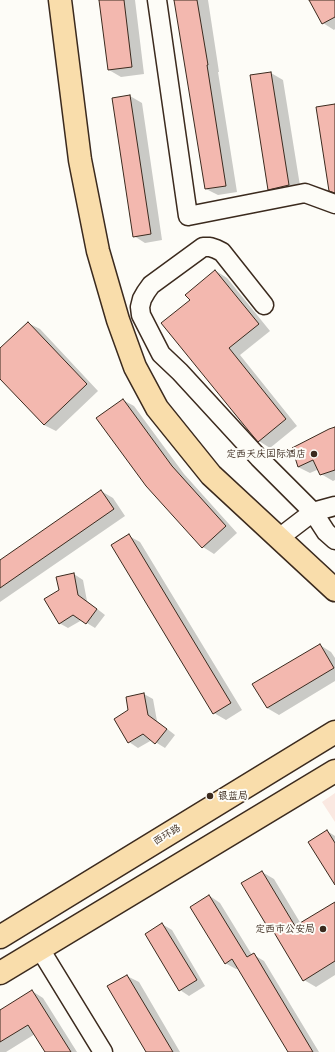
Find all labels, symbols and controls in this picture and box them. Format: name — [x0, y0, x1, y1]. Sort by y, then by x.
place label: 定西天庆国际酒店 — [226, 448, 306, 460]
marker: 定西天庆国际酒店 — [309, 449, 319, 459]
place label: 银蓝局 — [218, 790, 248, 802]
marker: 银蓝局 — [205, 791, 215, 801]
street label: 西环路 — [151, 822, 183, 848]
place label: 定西市公安局 — [255, 923, 315, 935]
marker: 定西市公安局 — [318, 924, 328, 934]

